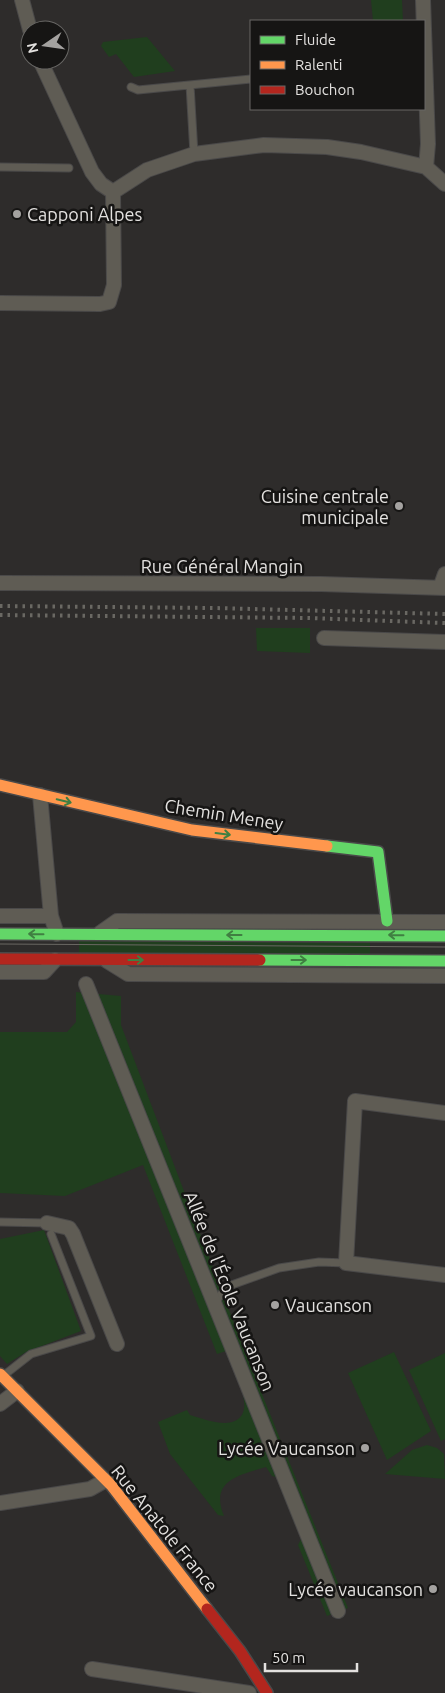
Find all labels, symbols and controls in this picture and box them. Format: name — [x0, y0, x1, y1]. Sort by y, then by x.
north arrow — [20, 20, 70, 70]
legend — [250, 20, 425, 110]
text: Fluide — [295, 31, 336, 48]
text: N — [23, 41, 41, 55]
text: Ralenti — [295, 56, 342, 73]
text: Bouchon — [295, 81, 355, 98]
place label: Capponi Alpes — [27, 204, 143, 224]
marker: Capponi Alpes — [11, 208, 23, 220]
place label: Cuisine centrale municipale — [261, 486, 389, 527]
marker: Cuisine centrale municipale — [393, 500, 405, 512]
street label: Rue Général Mangin — [141, 556, 303, 576]
street label: Chemin Meney — [163, 795, 285, 833]
one-way arrow — [56, 796, 72, 806]
one-way arrow — [215, 829, 231, 839]
one-way arrow — [29, 929, 45, 939]
one-way arrow — [226, 930, 242, 940]
one-way arrow — [389, 930, 405, 940]
one-way arrow — [128, 955, 144, 965]
one-way arrow — [290, 955, 306, 965]
street label: Allée de l'École Vaucanson — [181, 1188, 280, 1394]
place label: Vaucanson — [285, 1295, 372, 1315]
marker: Vaucanson — [269, 1299, 281, 1311]
place label: Lycée Vaucanson — [218, 1438, 355, 1458]
marker: Lycée Vaucanson — [359, 1442, 371, 1454]
street label: Rue Anatole France — [108, 1461, 222, 1595]
place label: Lycée vaucanson — [288, 1579, 423, 1599]
marker: Lycée vaucanson — [427, 1583, 439, 1595]
scale bar — [265, 1640, 358, 1672]
text: 50 m — [272, 1649, 305, 1666]

